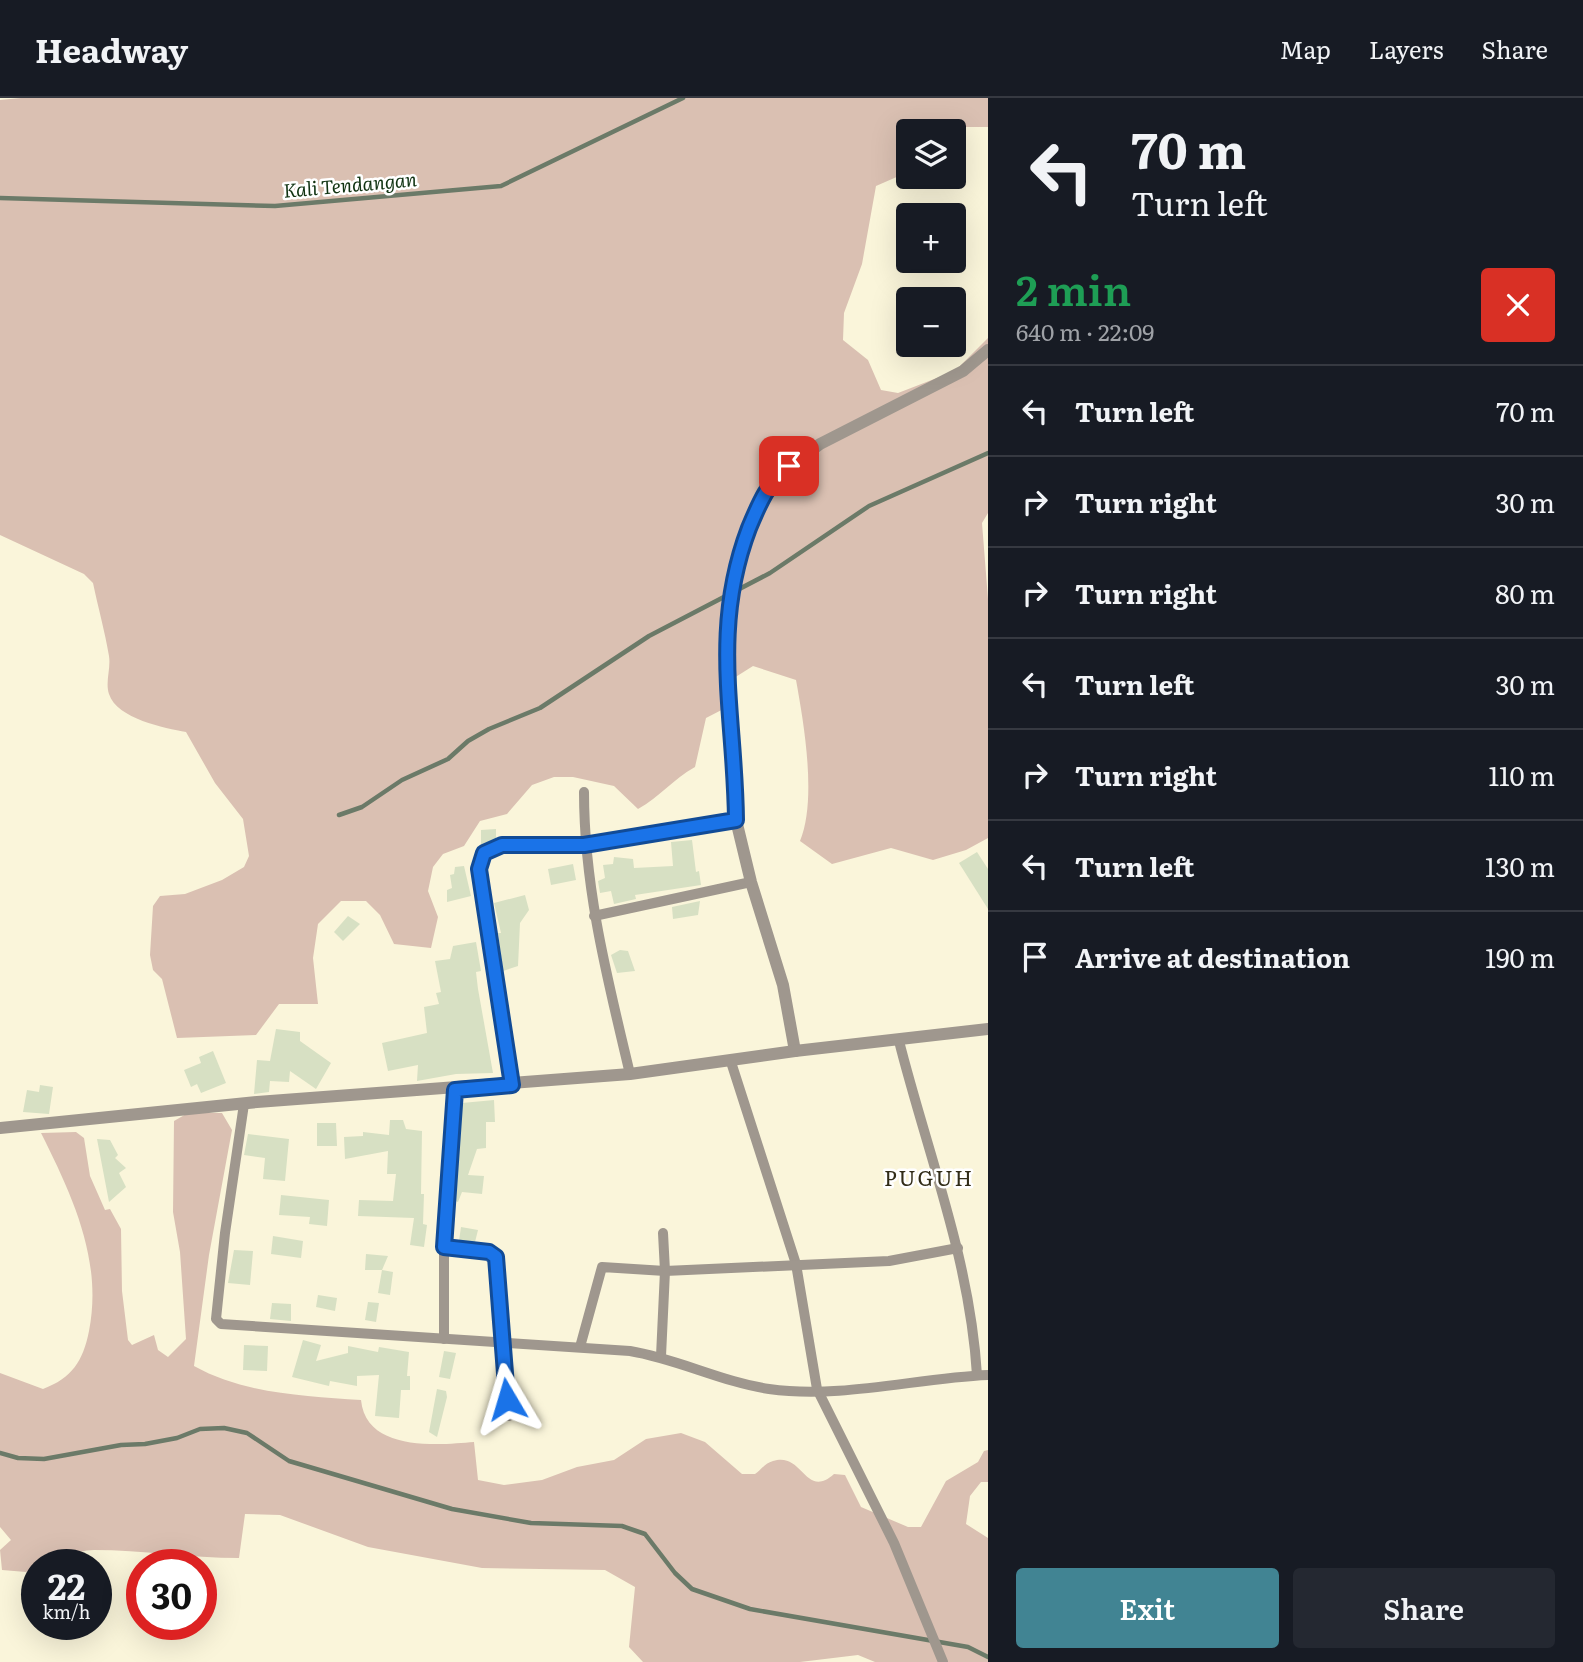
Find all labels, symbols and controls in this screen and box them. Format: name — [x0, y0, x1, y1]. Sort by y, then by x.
text: Headway — [35, 24, 188, 73]
text: Map — [1280, 31, 1331, 66]
text: Layers — [1369, 31, 1443, 66]
text: Share — [1481, 31, 1548, 66]
text: 70 m — [1131, 111, 1246, 184]
map controls — [896, 119, 966, 357]
button: layers — [896, 119, 966, 189]
icon: left — [1016, 126, 1107, 217]
water label: Kali Tendangan — [282, 164, 419, 204]
text: Turn left — [1131, 178, 1268, 226]
button: + — [896, 203, 966, 273]
text: 2 min — [1016, 257, 1131, 319]
button: close — [1481, 268, 1555, 342]
button: − — [896, 287, 966, 357]
text: 640 m · 22:09 — [1016, 314, 1154, 348]
text: Turn left — [1075, 391, 1194, 430]
text: 70 m — [1496, 391, 1555, 430]
icon: left — [1016, 392, 1054, 430]
pin — [759, 436, 819, 496]
icon: arrive — [770, 447, 808, 485]
text: Turn right — [1075, 482, 1217, 521]
text: 30 m — [1495, 482, 1555, 521]
icon: right — [1016, 483, 1054, 521]
text: Turn right — [1075, 573, 1217, 612]
text: 80 m — [1495, 573, 1555, 612]
icon: right — [1016, 574, 1054, 612]
text: Turn left — [1075, 664, 1194, 703]
text: 30 m — [1495, 664, 1555, 703]
icon: left — [1016, 665, 1054, 703]
text: Turn right — [1075, 755, 1217, 794]
text: 110 m — [1488, 755, 1555, 794]
icon: right — [1016, 756, 1054, 794]
text: Turn left — [1075, 846, 1194, 885]
text: 130 m — [1485, 846, 1555, 885]
icon: left — [1016, 847, 1054, 885]
text: Arrive at destination — [1075, 937, 1350, 976]
text: 190 m — [1485, 937, 1555, 976]
icon: arrive — [1016, 938, 1054, 976]
district label: PUGUH — [884, 1161, 974, 1192]
position arrow — [470, 1362, 544, 1436]
speed limit sign: 30 — [126, 1549, 217, 1640]
text: 22 — [48, 1559, 85, 1611]
button: Exit — [1016, 1568, 1279, 1648]
button: Share — [1293, 1568, 1555, 1648]
text: km/h — [43, 1598, 90, 1625]

